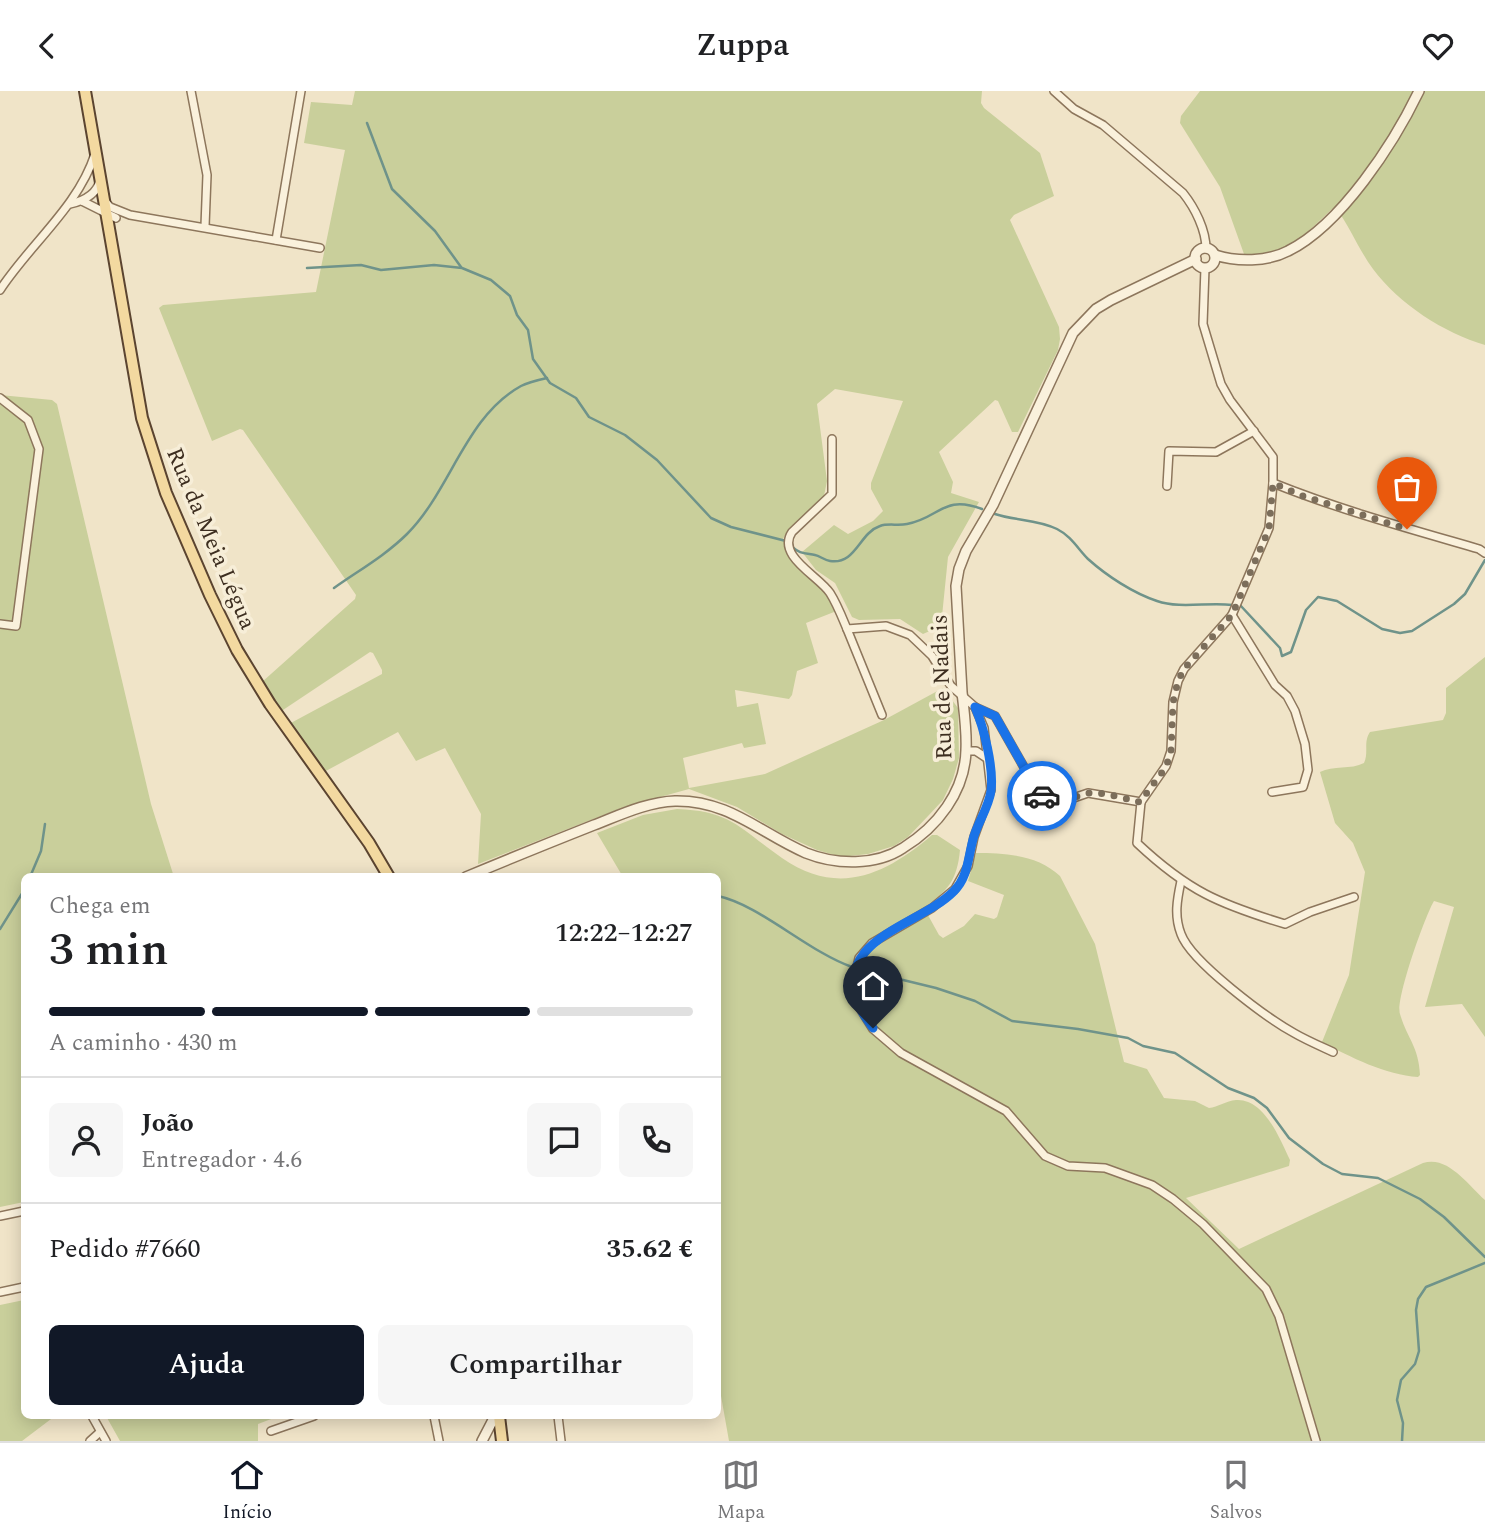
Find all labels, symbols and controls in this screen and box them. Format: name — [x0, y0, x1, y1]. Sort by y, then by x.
text: Zuppa — [696, 21, 789, 70]
icon: back — [28, 27, 66, 65]
icon: heart — [1419, 27, 1457, 65]
street label: Rua da Meia Légua — [156, 442, 265, 635]
pin — [1377, 457, 1437, 529]
icon: bag — [1388, 468, 1426, 506]
street label: Rua de Nadais — [922, 614, 963, 760]
courier — [1007, 761, 1077, 831]
icon: car — [1023, 777, 1061, 815]
text: Chega em — [49, 889, 150, 924]
text: 12:22–12:27 — [555, 913, 693, 953]
text: 3 min — [49, 915, 168, 985]
pin — [843, 956, 903, 1028]
icon: home — [854, 967, 892, 1005]
text: A caminho · 430 m — [49, 1026, 238, 1061]
button: person — [49, 1103, 123, 1177]
text: João — [141, 1103, 194, 1143]
button: chat — [527, 1103, 601, 1177]
button: phone — [619, 1103, 693, 1177]
text: Entregador · 4.6 — [141, 1143, 302, 1178]
text: Pedido #7660 — [49, 1229, 200, 1269]
text: 35.62 € — [607, 1229, 693, 1269]
button: Ajuda — [49, 1325, 364, 1405]
button: Compartilhar — [378, 1325, 693, 1405]
tab: Início — [222, 1456, 272, 1527]
tab: Mapa — [717, 1456, 765, 1527]
tab: Salvos — [1210, 1456, 1263, 1527]

